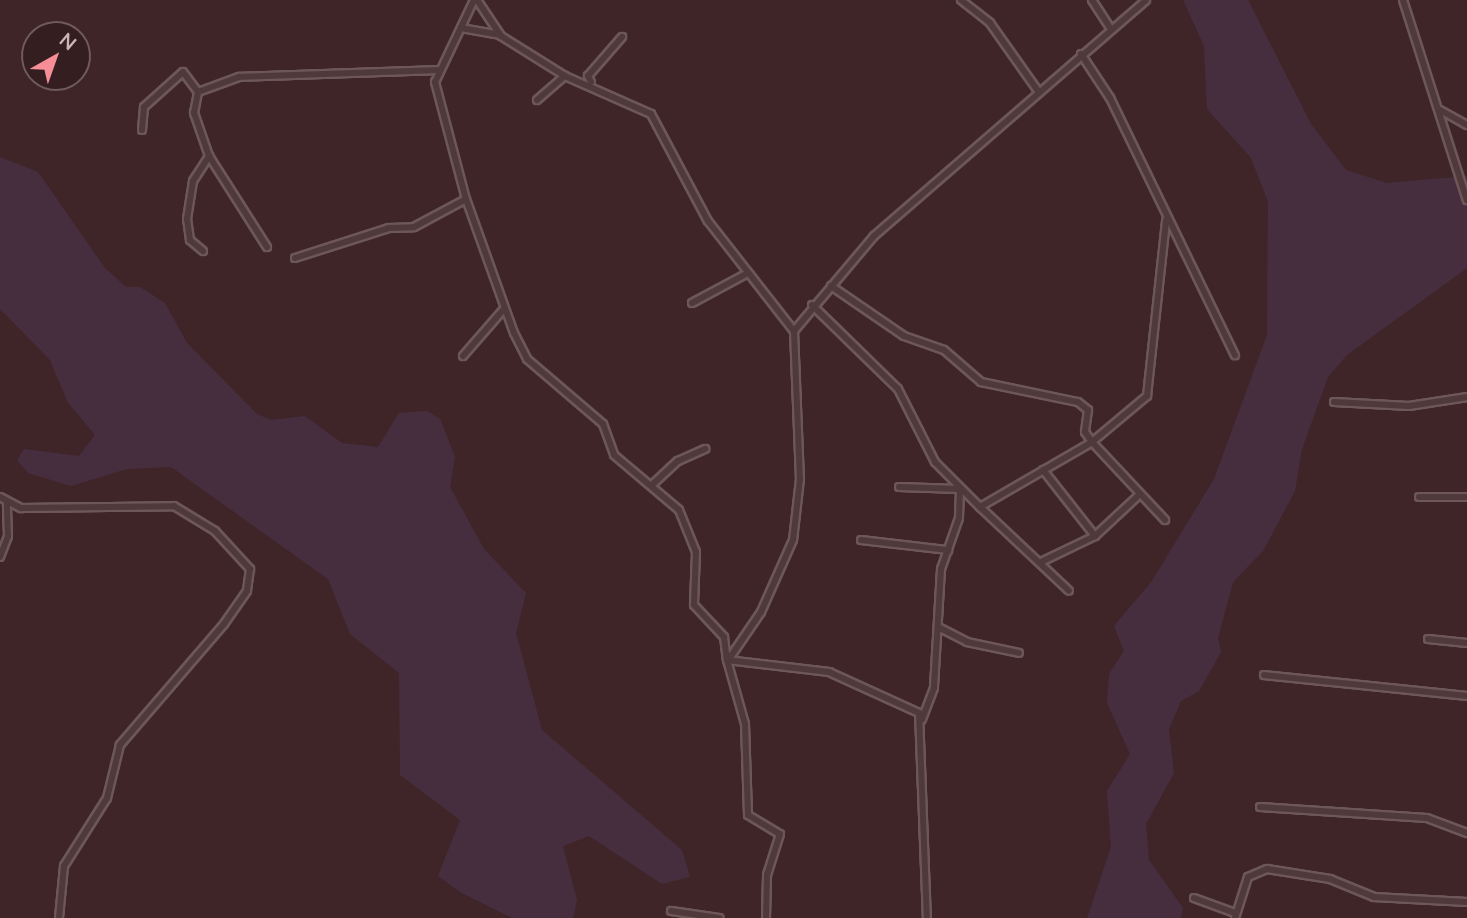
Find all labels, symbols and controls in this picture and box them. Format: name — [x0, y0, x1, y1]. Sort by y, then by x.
north arrow — [21, 21, 91, 91]
text: N — [56, 28, 82, 55]

